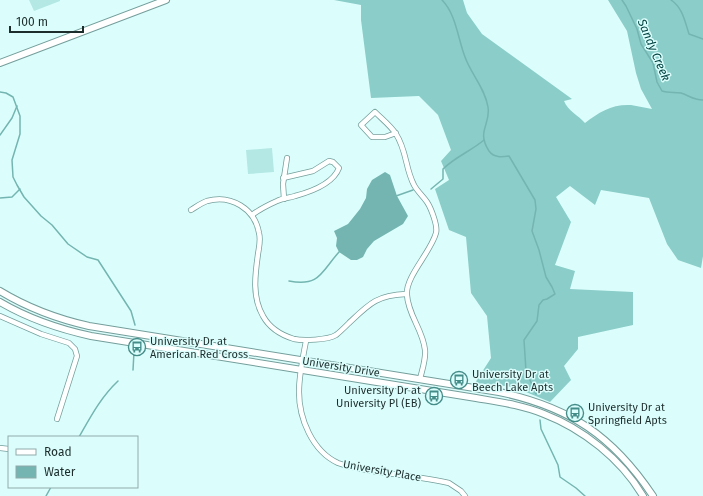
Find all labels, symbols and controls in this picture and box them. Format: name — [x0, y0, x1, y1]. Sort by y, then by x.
scale bar — [10, 8, 83, 34]
text: 100 m — [16, 15, 48, 29]
water label: Sandy Creek — [634, 16, 673, 83]
place label: University Dr at American Red Cross — [150, 335, 248, 361]
bus stop icon: University Dr at American Red Cross — [127, 337, 147, 357]
street label: University Drive — [301, 354, 381, 380]
place label: University Dr at Beech Lake Apts — [472, 368, 553, 394]
bus stop icon: University Dr at Beech Lake Apts — [449, 370, 469, 390]
place label: University Dr at University Pl (EB) — [336, 384, 421, 410]
bus stop icon: University Dr at University Pl (EB) — [424, 386, 444, 406]
place label: University Dr at Springfield Apts — [588, 401, 667, 427]
bus stop icon: University Dr at Springfield Apts — [565, 403, 585, 423]
legend — [8, 436, 138, 488]
text: Road — [44, 445, 72, 459]
street label: University Place — [342, 458, 422, 484]
text: Water — [44, 465, 76, 479]

